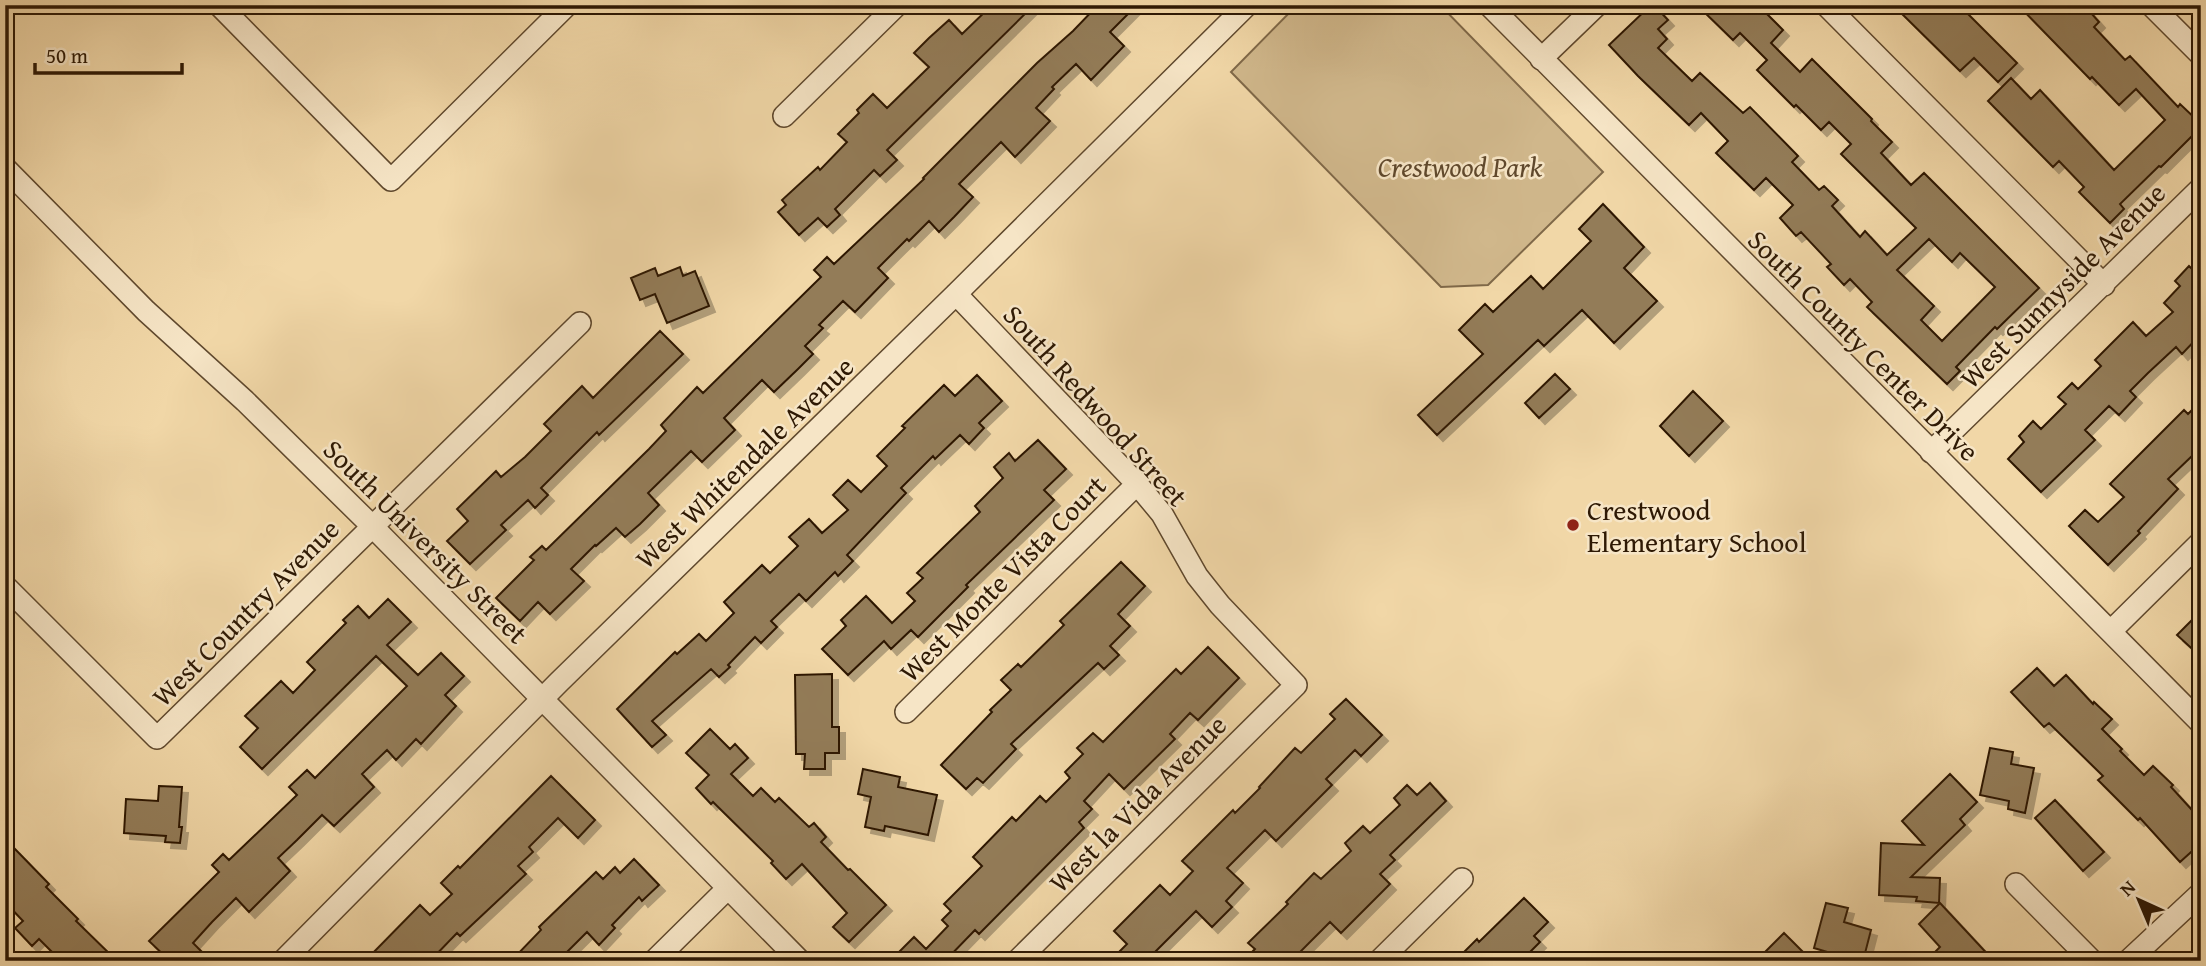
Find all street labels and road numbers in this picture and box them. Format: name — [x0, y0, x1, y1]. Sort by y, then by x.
street label: West Sunnyside Avenue — [1950, 173, 2174, 397]
street label: South County Center Drive — [1739, 220, 1989, 470]
street label: South Redwood Street — [994, 295, 1198, 515]
street label: West Whitendale Avenue — [625, 346, 863, 578]
street label: South University Street — [314, 429, 538, 653]
street label: West Monte Vista Court — [889, 465, 1115, 691]
street label: West Country Avenue — [142, 509, 348, 715]
street label: West la Vida Avenue — [1039, 705, 1235, 901]

